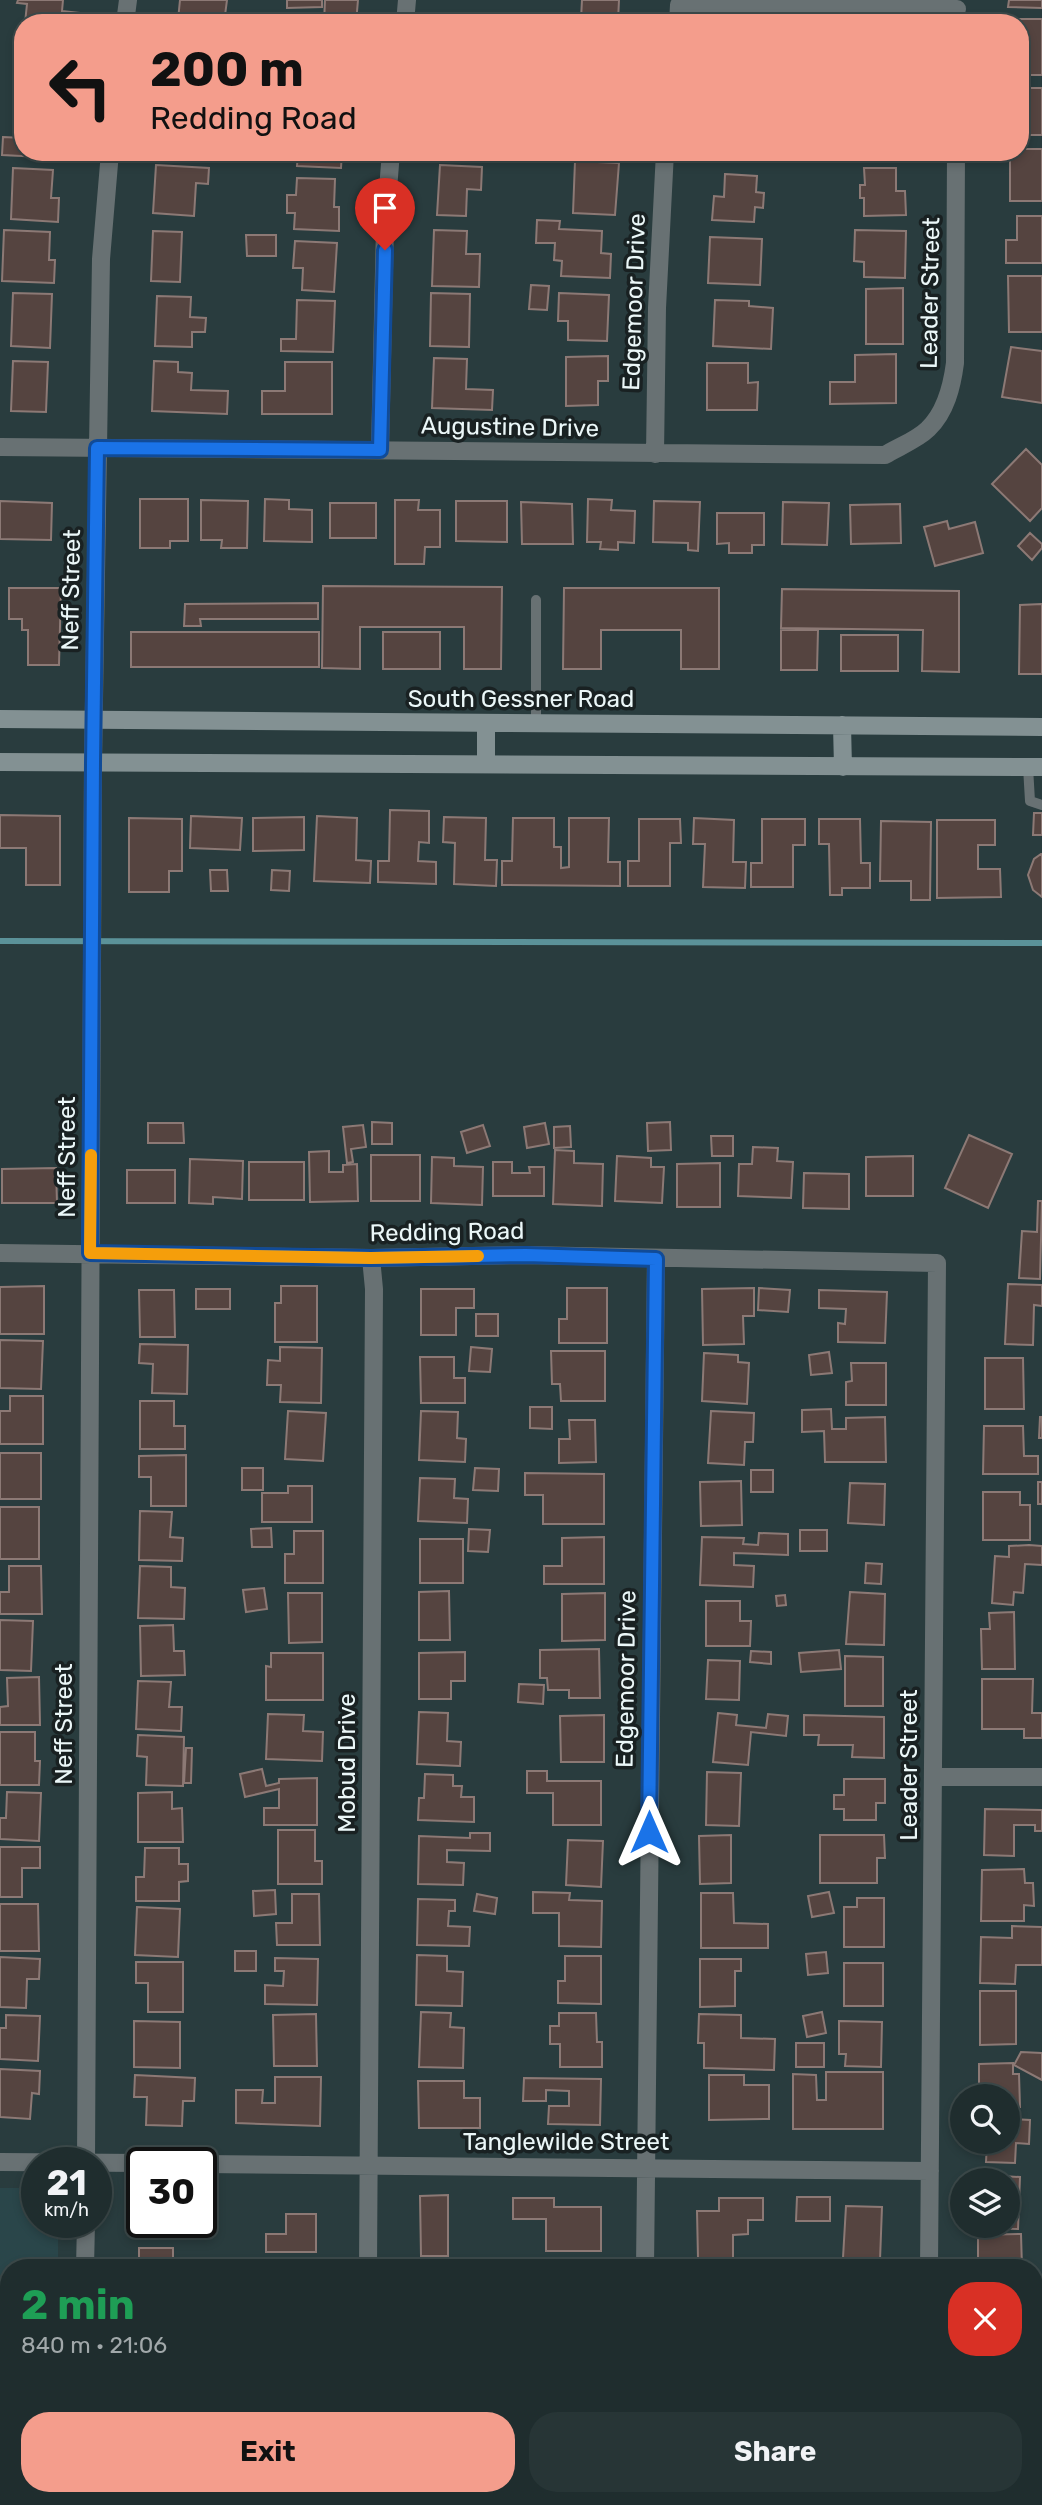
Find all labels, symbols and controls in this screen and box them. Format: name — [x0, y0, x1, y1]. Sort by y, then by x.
text: 200 m — [150, 40, 304, 98]
icon: left — [35, 42, 126, 133]
text: Redding Road — [150, 99, 357, 137]
pin — [355, 178, 415, 250]
icon: arrive — [366, 189, 404, 227]
street label: Edgemoor Drive — [617, 213, 651, 391]
street label: Leader Street — [915, 217, 945, 369]
street label: Augustine Drive — [421, 411, 599, 443]
street label: Neff Street — [56, 529, 86, 651]
street label: South Gessner Road — [408, 685, 634, 713]
street label: Neff Street — [53, 1096, 81, 1218]
street label: Redding Road — [369, 1217, 525, 1247]
street label: Edgemoor Drive — [610, 1590, 642, 1768]
street label: Neff Street — [50, 1663, 78, 1785]
street label: Leader Street — [895, 1689, 923, 1841]
street label: Mobud Drive — [333, 1693, 361, 1833]
position arrow — [612, 1795, 686, 1869]
map controls — [950, 2084, 1020, 2238]
button: search — [950, 2084, 1020, 2154]
street label: Tanglewilde Street — [463, 2128, 669, 2156]
speed limit sign: 30 — [126, 2147, 217, 2238]
text: 21 — [46, 2162, 87, 2204]
button: layers — [950, 2168, 1020, 2238]
text: km/h — [44, 2199, 89, 2221]
text: 2 min — [21, 2280, 135, 2330]
button: close — [948, 2282, 1022, 2356]
text: 840 m · 21:06 — [21, 2331, 167, 2359]
button: Exit — [21, 2412, 515, 2492]
button: Share — [529, 2412, 1022, 2492]

